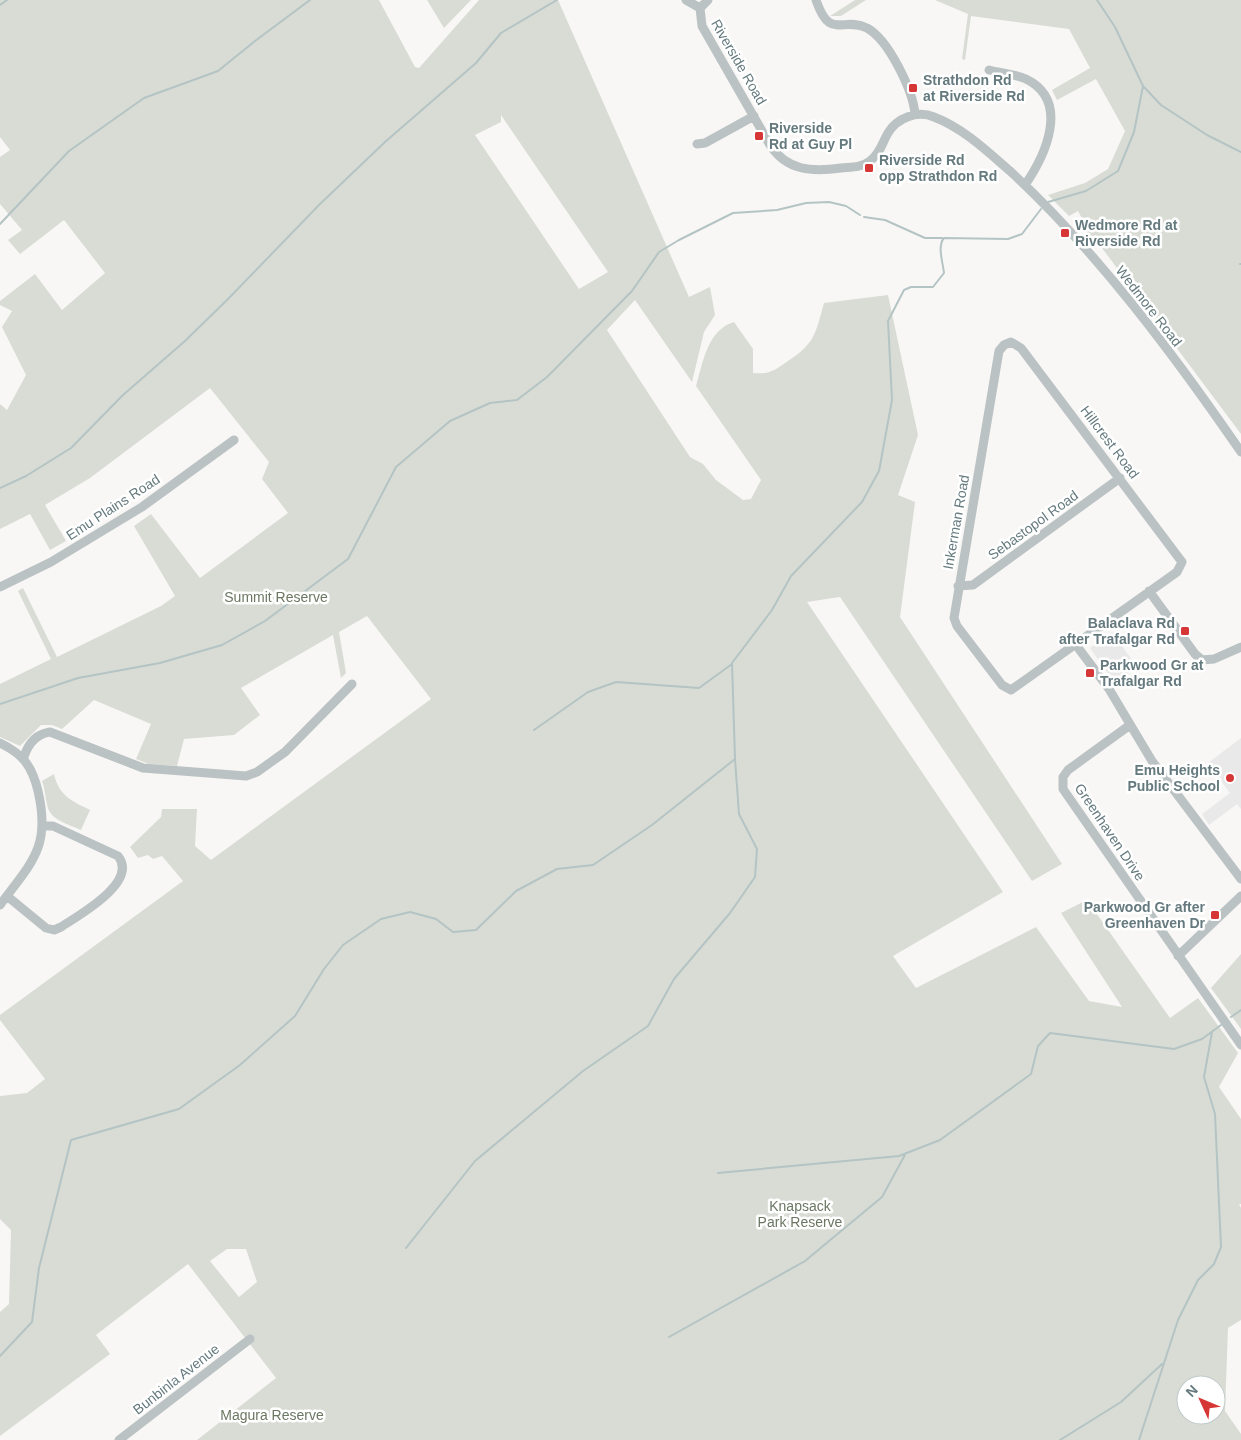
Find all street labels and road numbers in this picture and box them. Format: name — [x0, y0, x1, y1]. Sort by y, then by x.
street label: Riverside Road — [708, 17, 770, 107]
street label: Wedmore Road — [1113, 263, 1185, 349]
street label: Hillcrest Road — [1077, 402, 1143, 482]
street label: Emu Plains Road — [63, 471, 163, 543]
street label: Inkerman Road — [940, 473, 972, 571]
street label: Sebastopol Road — [985, 487, 1081, 563]
street label: Greenhaven Drive — [1072, 780, 1149, 884]
street label: Bunbinla Avenue — [130, 1340, 222, 1418]

